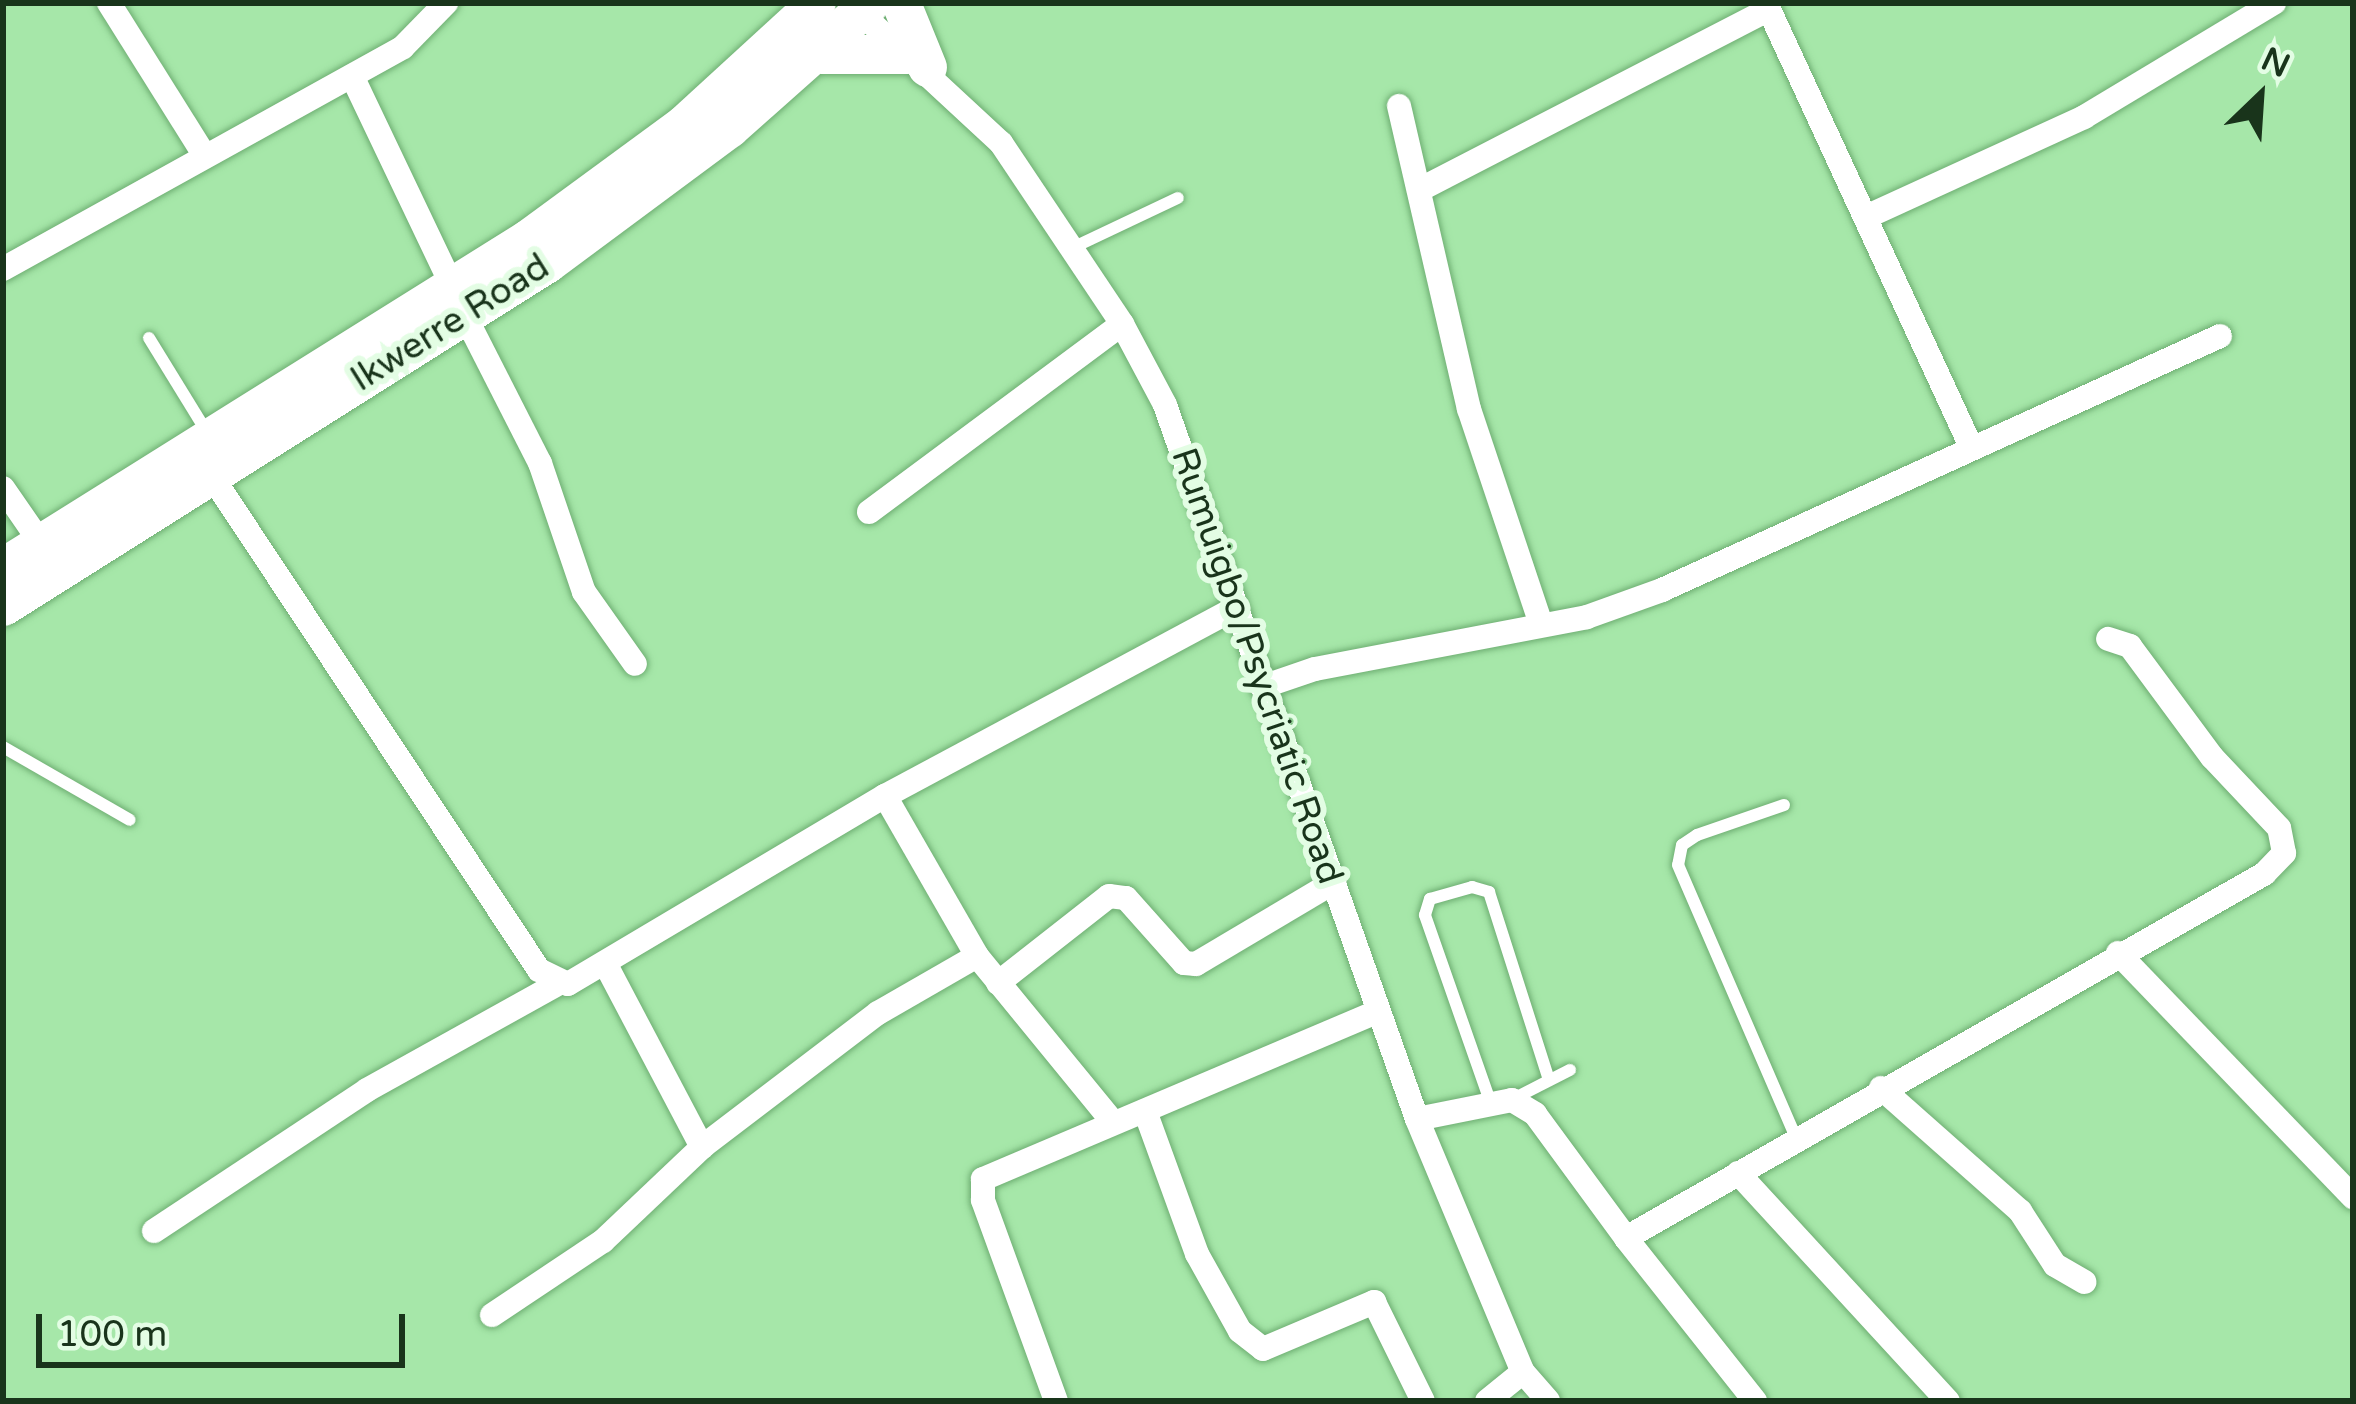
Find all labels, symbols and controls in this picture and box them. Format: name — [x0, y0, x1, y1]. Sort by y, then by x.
north arrow — [2200, 36, 2320, 156]
text: N — [2255, 40, 2296, 86]
street label: Ikwerre Road — [343, 245, 557, 401]
street label: Rumuigbo/Psycriatic Road — [1162, 442, 1352, 890]
scale bar — [42, 1290, 411, 1364]
text: 100 m — [57, 1313, 167, 1356]

